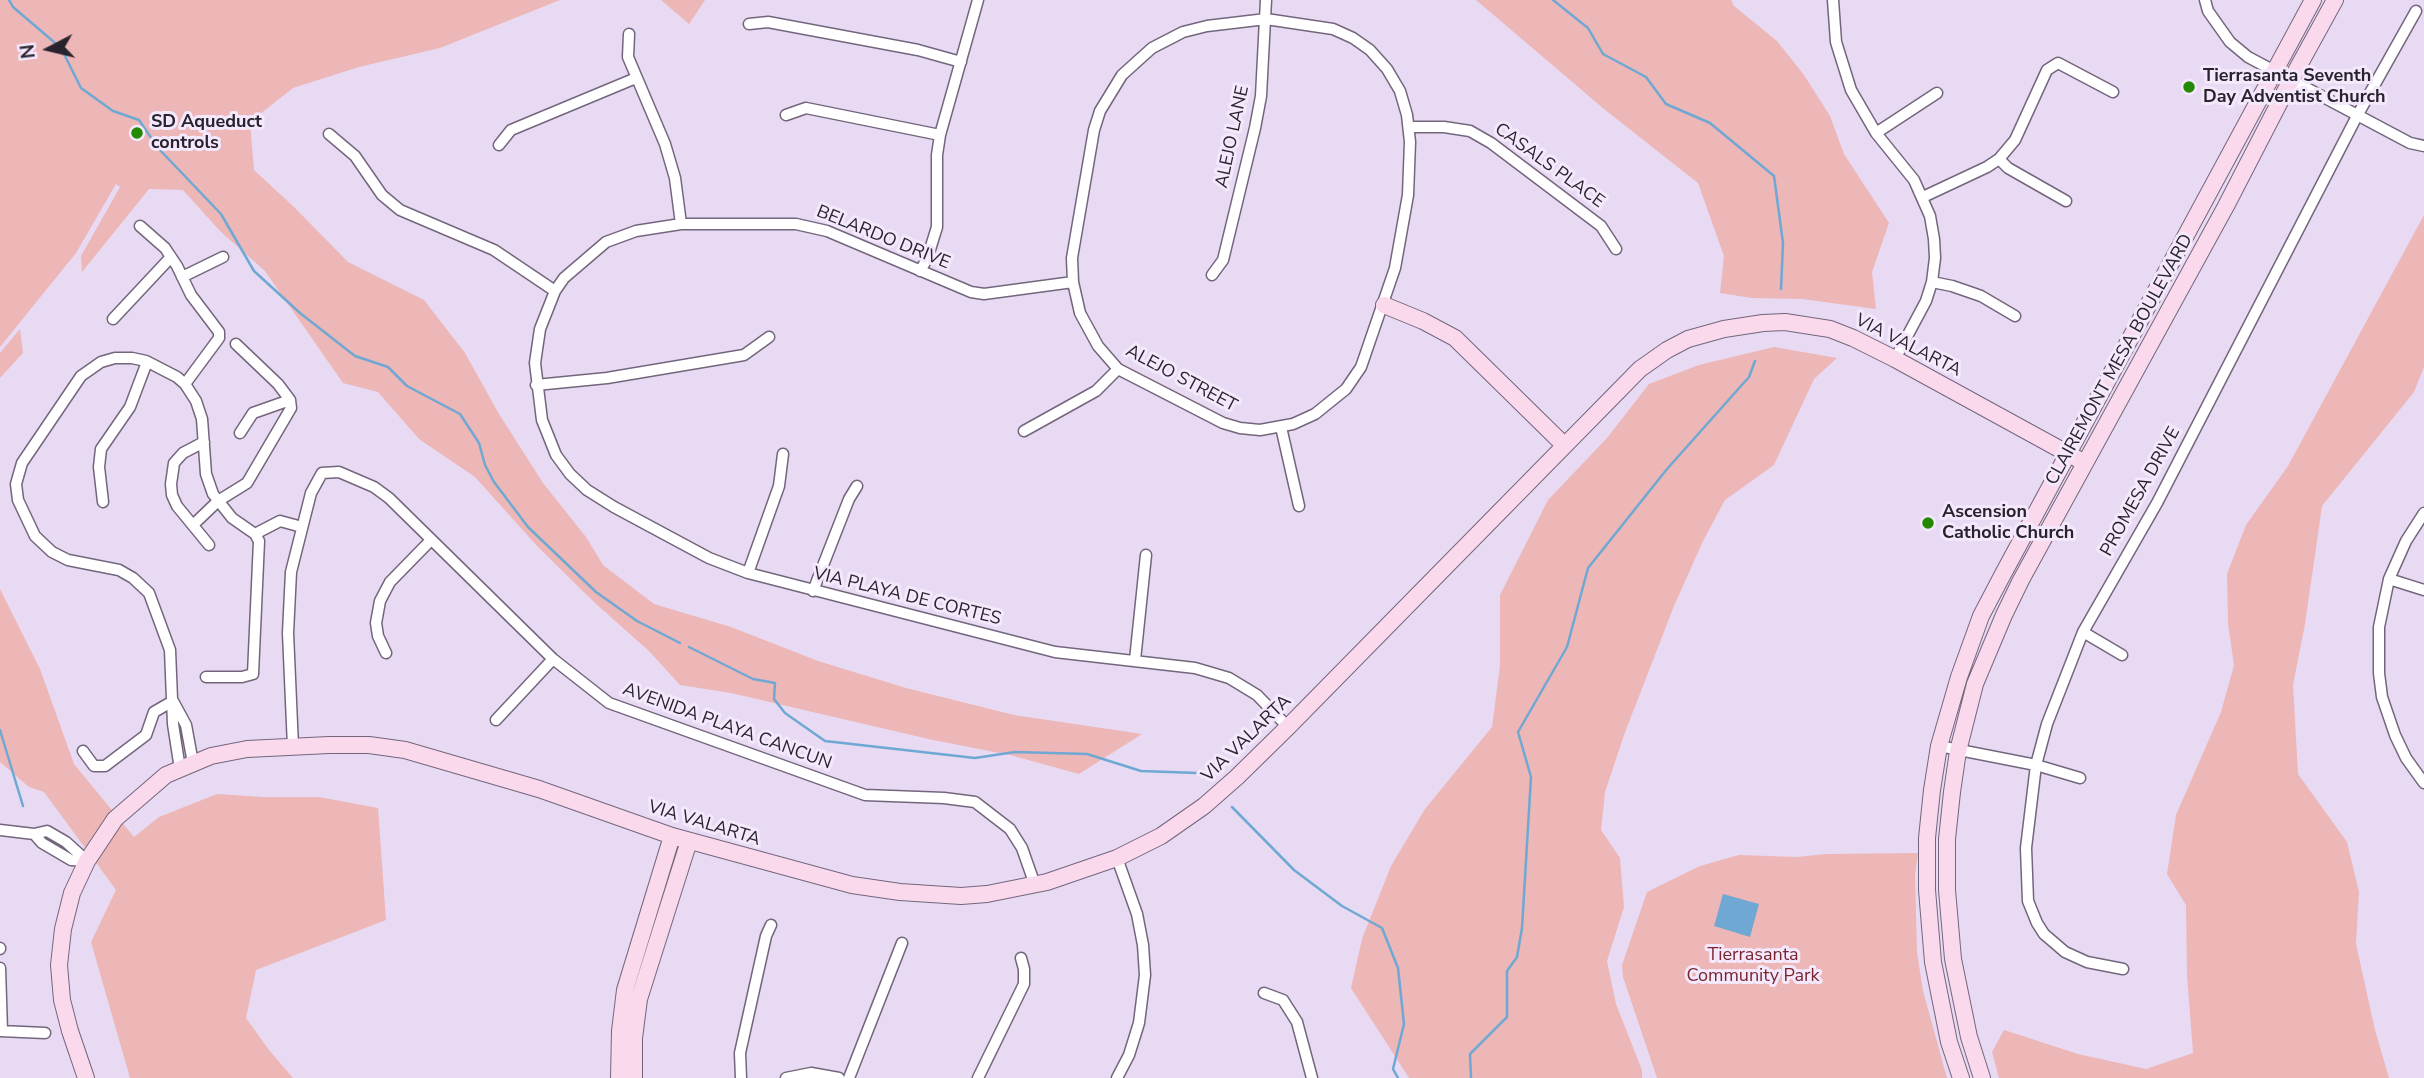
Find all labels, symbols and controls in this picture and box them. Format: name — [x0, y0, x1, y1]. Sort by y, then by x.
north arrow — [14, 14, 84, 84]
text: N — [14, 43, 42, 60]
place label: Tierrasanta Seventh Day Adventist Church — [2203, 66, 2386, 108]
marker: Tierrasanta Seventh Day Adventist Church — [2181, 79, 2197, 95]
street label: ALEJO LANE — [1212, 84, 1254, 190]
place label: SD Aqueduct controls — [151, 112, 262, 154]
street label: CASALS PLACE — [1490, 119, 1608, 213]
marker: SD Aqueduct controls — [129, 125, 145, 141]
street label: BELARDO DRIVE — [813, 201, 953, 275]
street label: CLAIREMONT MESA BOULEVARD — [2042, 231, 2198, 489]
street label: VIA VALARTA — [1851, 310, 1965, 382]
street label: ALEJO STREET — [1122, 341, 1240, 417]
street label: PROMESA DRIVE — [2097, 424, 2185, 560]
place label: Ascension Catholic Church — [1942, 502, 2074, 544]
marker: Ascension Catholic Church — [1920, 515, 1936, 531]
street label: VIA PLAYA DE CORTES — [811, 563, 1003, 631]
street label: AVENIDA PLAYA CANCUN — [620, 679, 834, 775]
street label: VIA VALARTA — [1198, 691, 1296, 787]
street label: VIA VALARTA — [645, 797, 763, 851]
park label: Tierrasanta Community Park — [1686, 945, 1820, 988]

